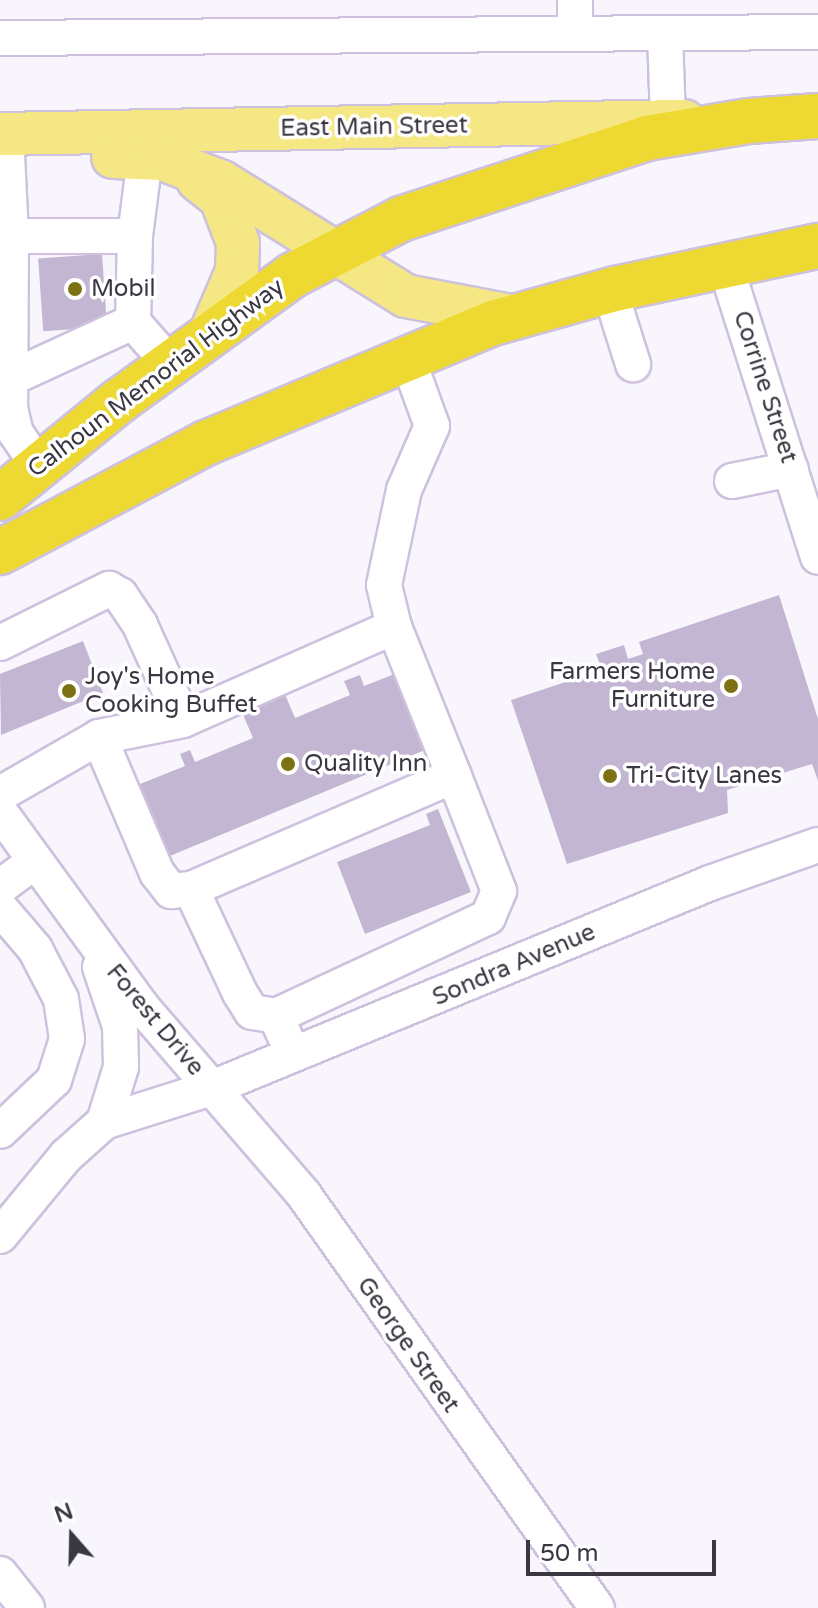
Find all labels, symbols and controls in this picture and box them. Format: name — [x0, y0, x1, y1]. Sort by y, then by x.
street label: East Main Street — [280, 111, 468, 143]
street label: Calhoun Memorial Highway — [22, 272, 290, 484]
place label: Mobil — [91, 275, 156, 303]
marker: Mobil — [66, 280, 84, 298]
street label: Corrine Street — [727, 307, 803, 467]
place label: Farmers Home Furniture — [549, 658, 715, 714]
place label: Joy's Home Cooking Buffet — [85, 663, 257, 719]
marker: Farmers Home Furniture — [722, 677, 740, 695]
marker: Joy's Home Cooking Buffet — [60, 682, 78, 700]
place label: Quality Inn — [304, 750, 427, 778]
marker: Quality Inn — [279, 755, 297, 773]
place label: Tri-City Lanes — [626, 762, 782, 790]
marker: Tri-City Lanes — [601, 767, 619, 785]
street label: Sondra Avenue — [428, 918, 600, 1012]
street label: Forest Drive — [100, 958, 210, 1082]
street label: George Street — [351, 1272, 465, 1418]
north arrow — [32, 1496, 112, 1576]
text: N — [51, 1498, 77, 1529]
scale bar — [530, 1524, 720, 1574]
text: 50 m — [540, 1539, 598, 1568]

